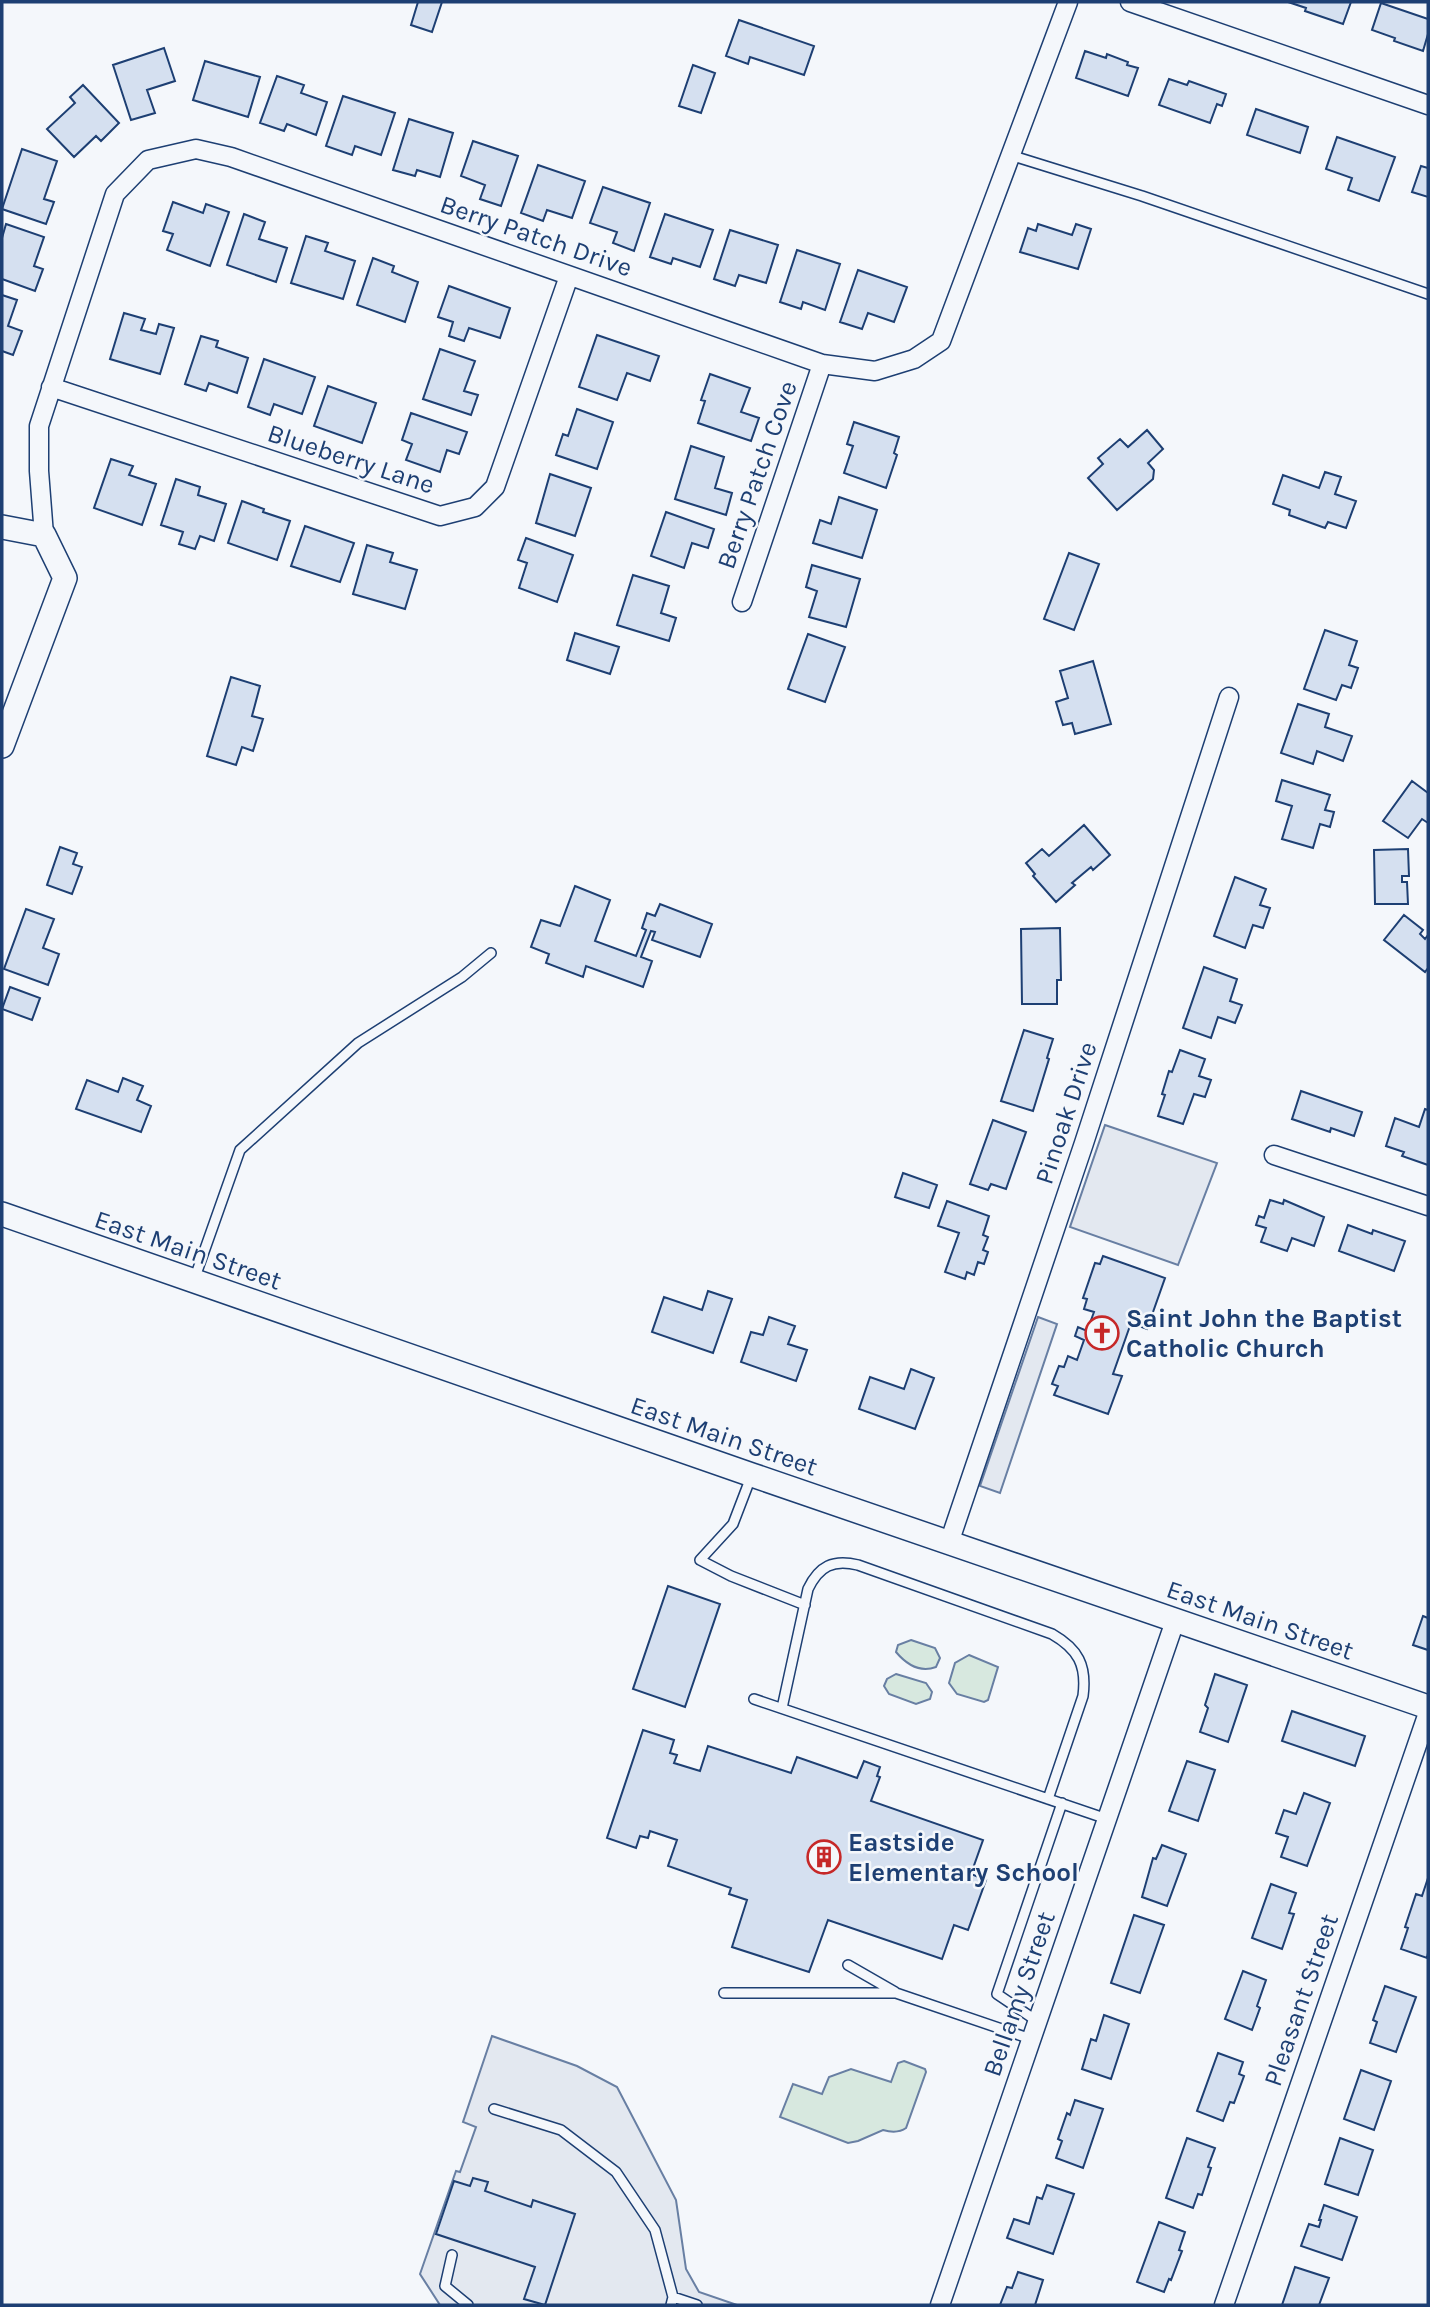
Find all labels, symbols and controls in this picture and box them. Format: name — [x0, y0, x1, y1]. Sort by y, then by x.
street label: Berry Patch Drive — [436, 189, 636, 283]
street label: Berry Patch Cove — [710, 377, 804, 573]
street label: Blueberry Lane — [264, 417, 438, 501]
street label: Pinoak Drive — [1028, 1038, 1104, 1188]
street label: East Main Street — [90, 1203, 286, 1297]
place label: Saint John the Baptist Catholic Church — [1126, 1303, 1402, 1364]
church icon: Saint John the Baptist Catholic Church — [1083, 1314, 1121, 1352]
street label: East Main Street — [626, 1389, 822, 1483]
street label: East Main Street — [1162, 1573, 1358, 1667]
place label: Eastside Elementary School — [848, 1827, 1079, 1888]
building icon: Eastside Elementary School — [805, 1838, 843, 1876]
street label: Bellamy Street — [976, 1907, 1062, 2081]
street label: Pleasant Street — [1257, 1909, 1345, 2090]

